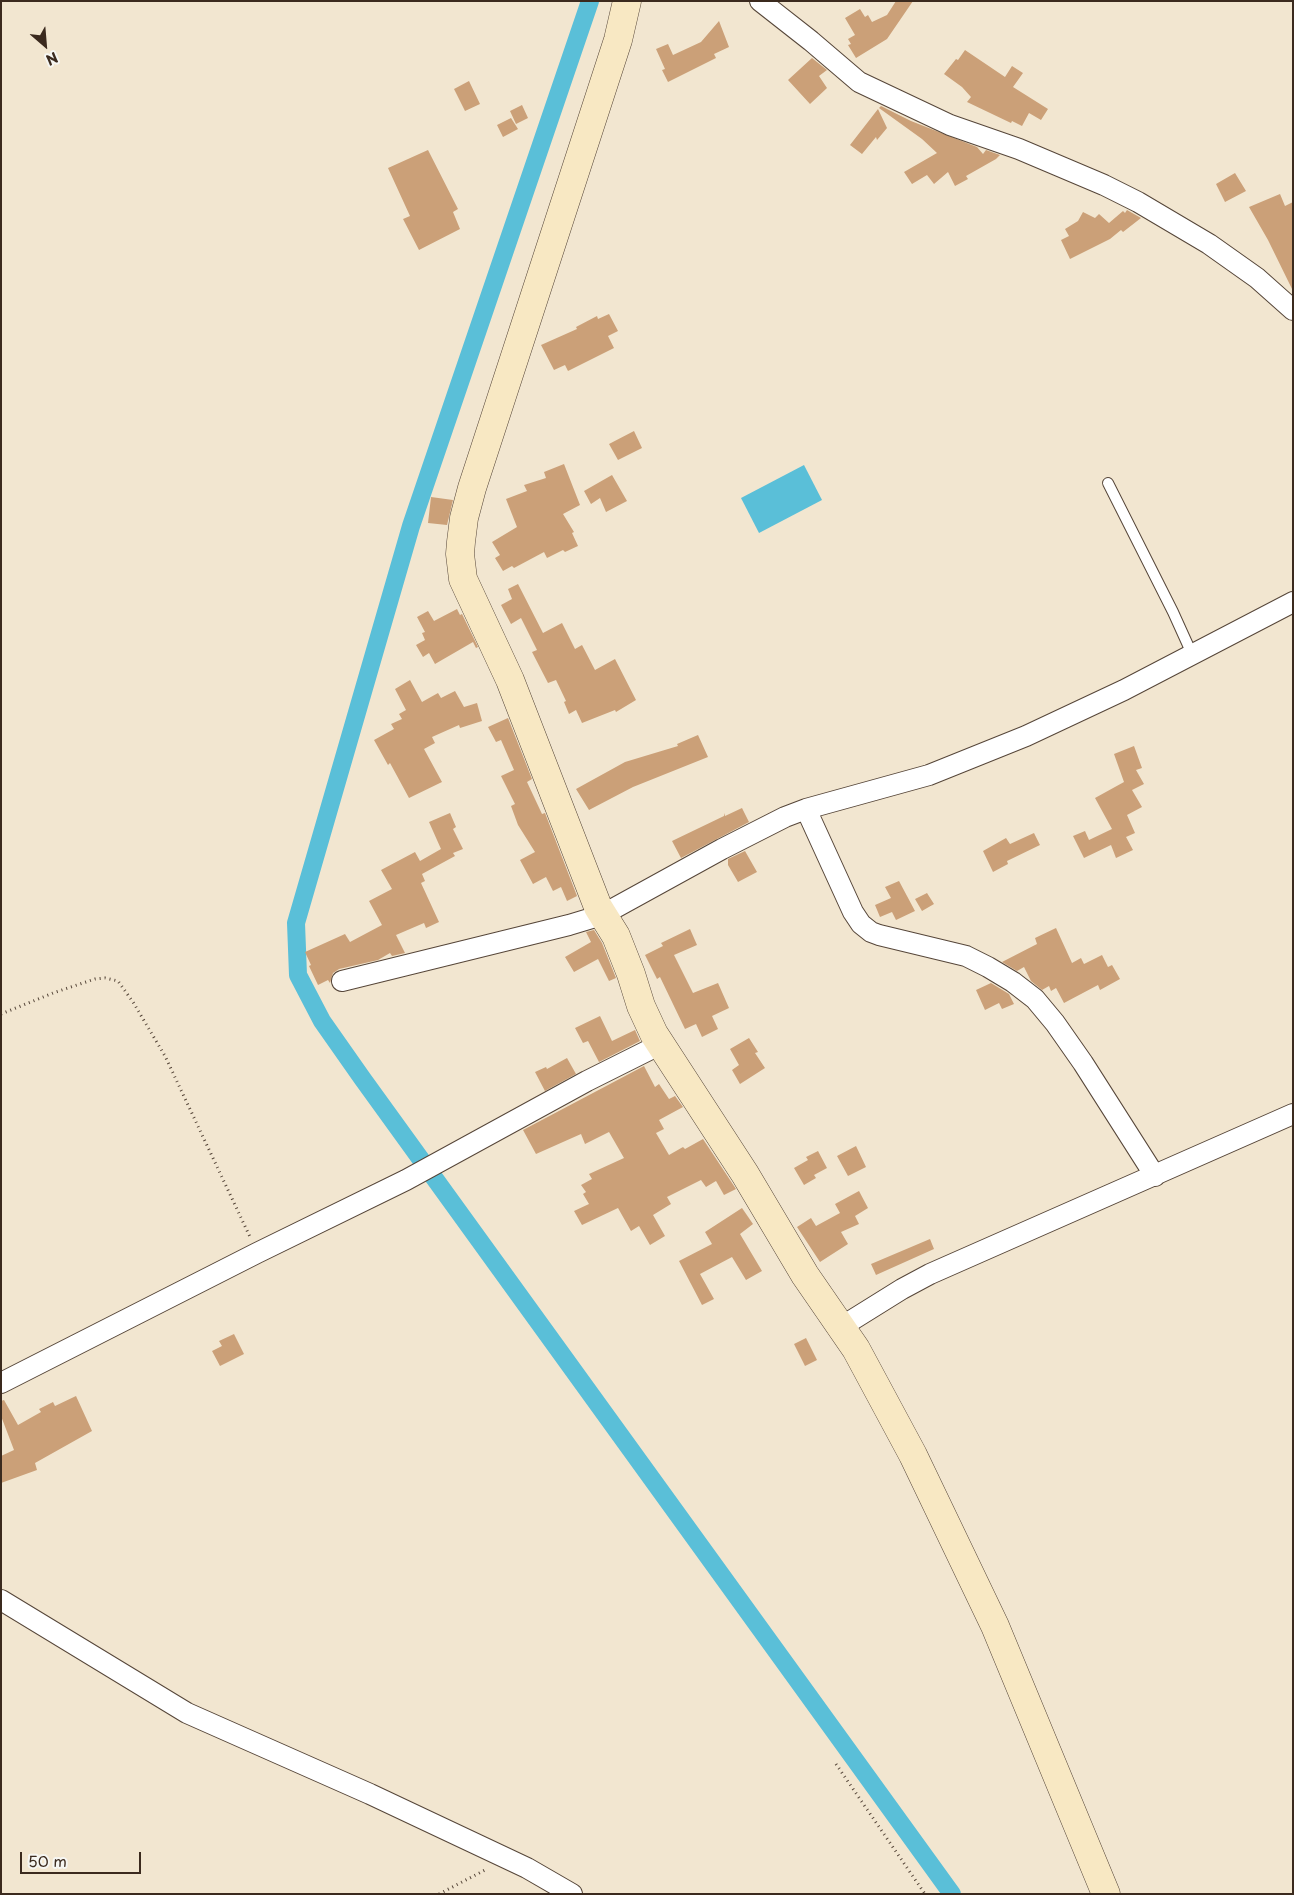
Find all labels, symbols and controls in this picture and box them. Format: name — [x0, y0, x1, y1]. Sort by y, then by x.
north arrow — [20, 20, 70, 70]
text: N — [42, 47, 62, 71]
scale bar — [22, 1842, 144, 1874]
text: 50 m — [28, 1849, 67, 1872]

